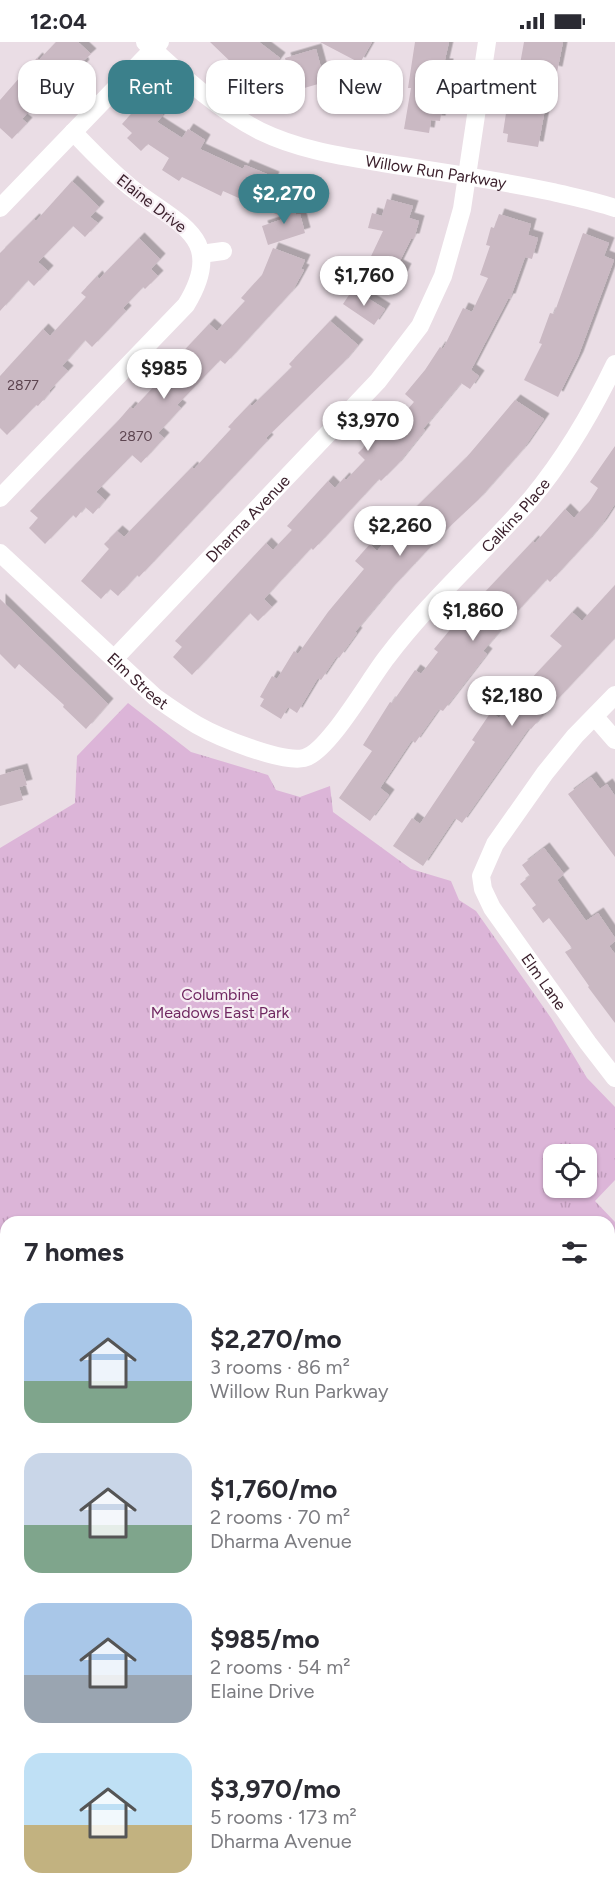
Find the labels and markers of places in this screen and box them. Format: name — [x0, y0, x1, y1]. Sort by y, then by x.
pin: $2,270 — [235, 174, 333, 225]
pin: $1,760 — [315, 256, 413, 307]
pin: $985 — [128, 349, 200, 400]
pin: $3,970 — [319, 401, 417, 452]
pin: $2,260 — [351, 506, 449, 557]
pin: $1,860 — [424, 591, 522, 642]
pin: $2,180 — [463, 676, 561, 727]

